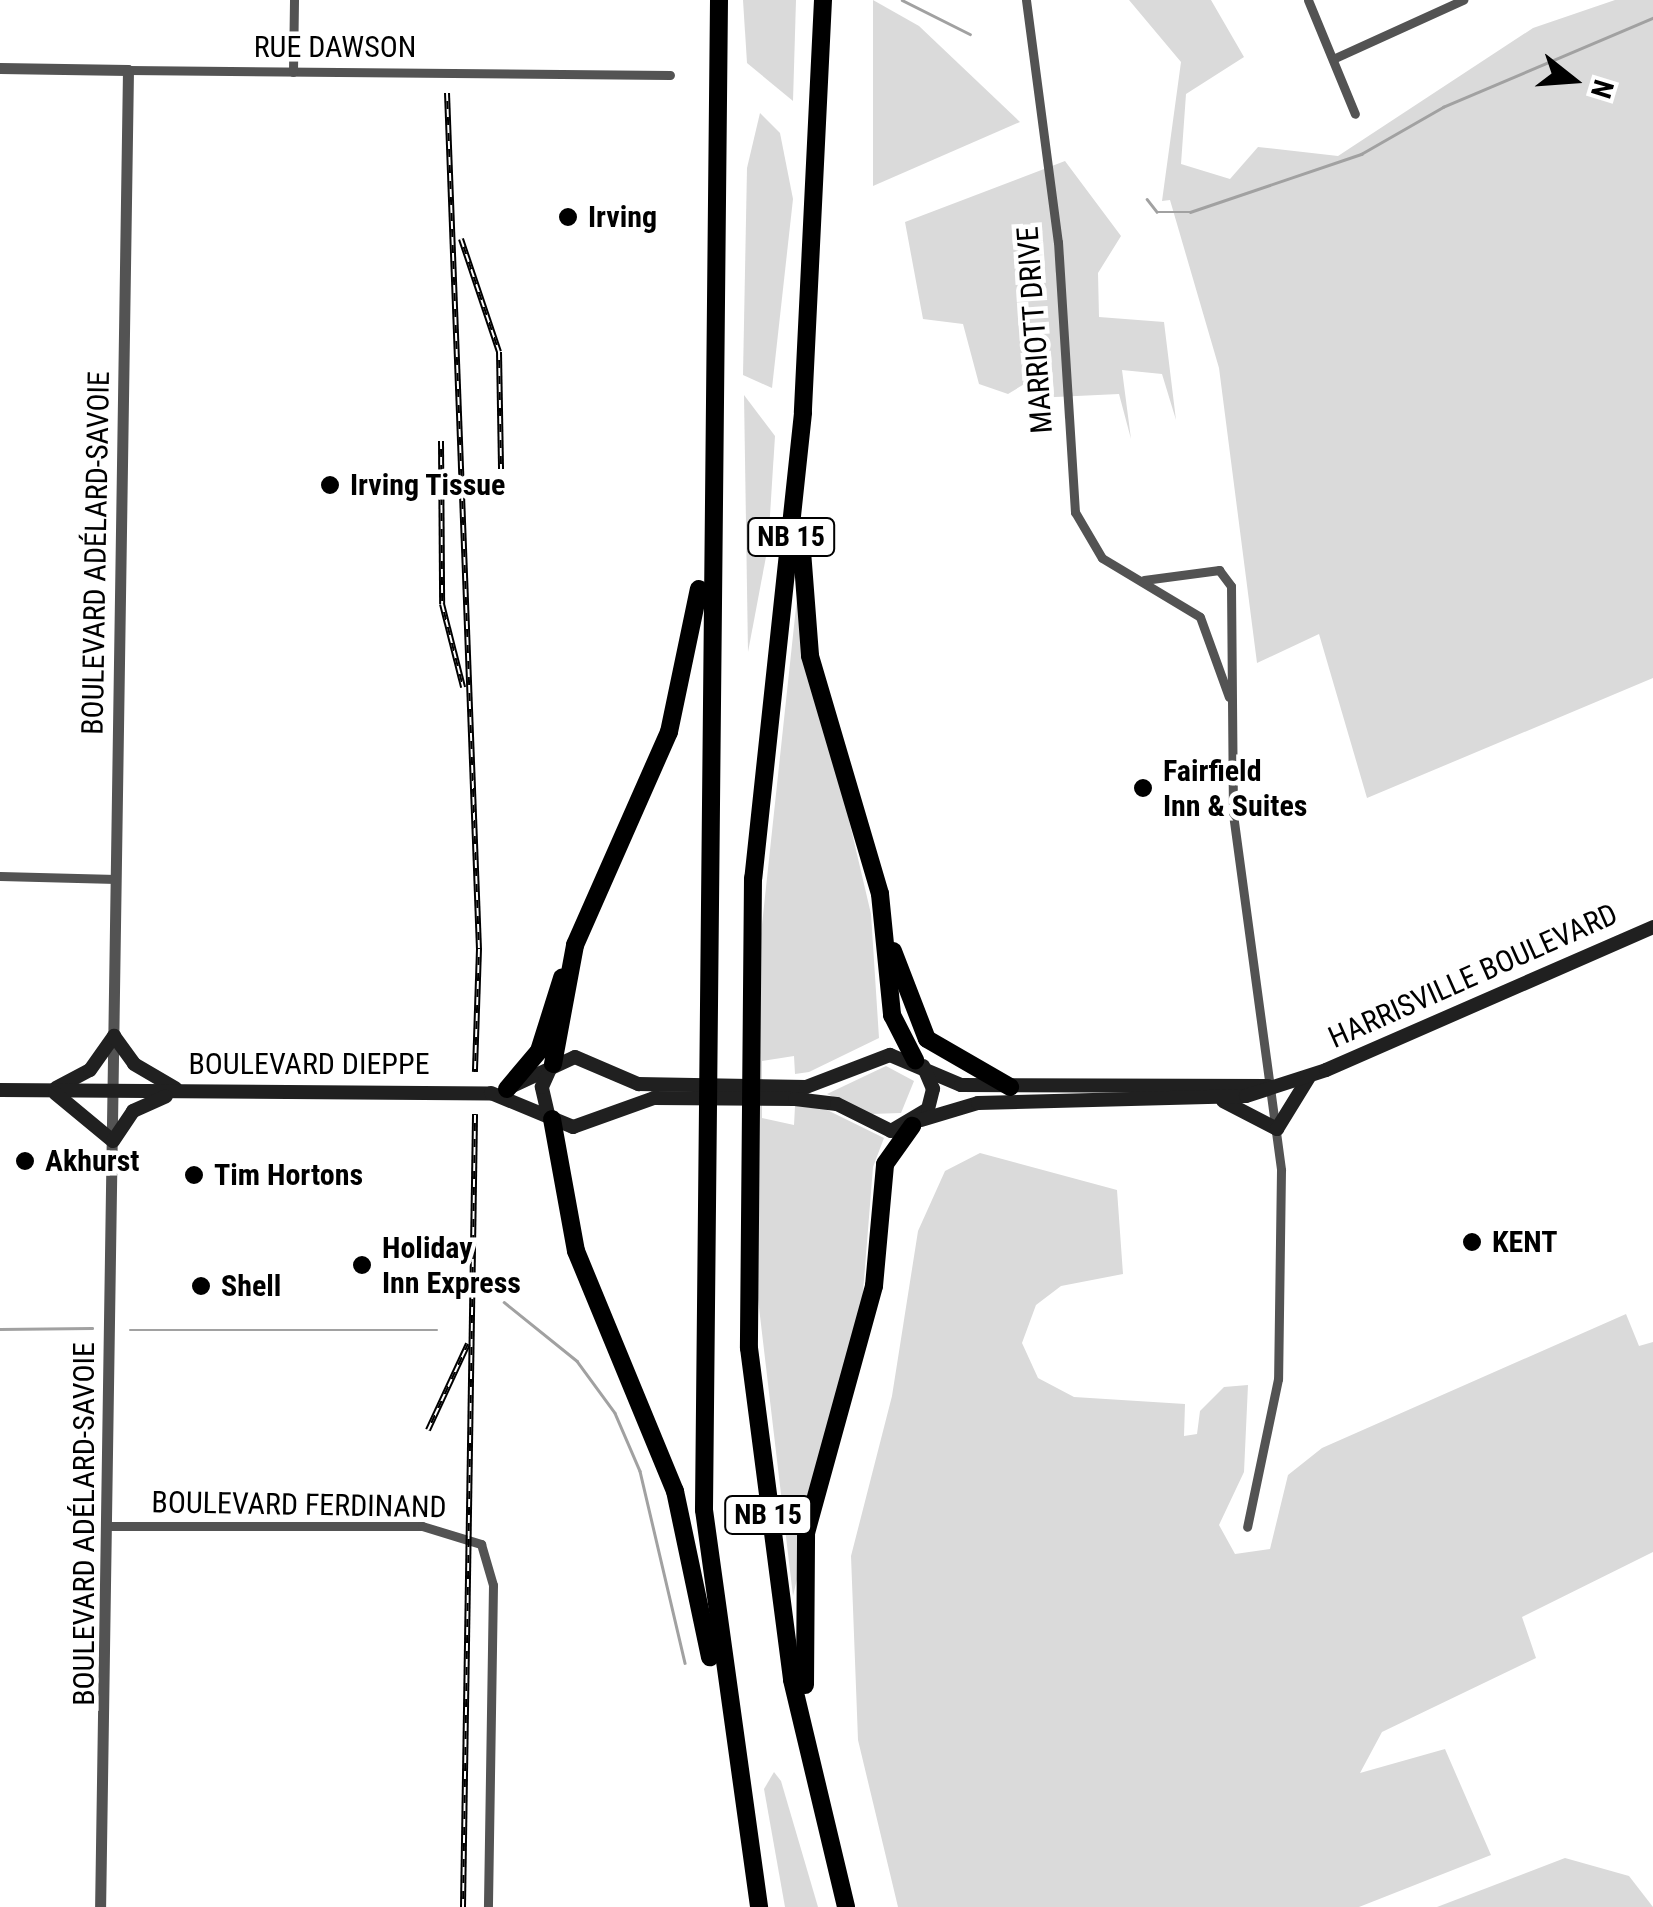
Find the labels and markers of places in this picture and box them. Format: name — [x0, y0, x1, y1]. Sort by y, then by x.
place label: Irving — [588, 199, 657, 235]
marker: Irving — [557, 206, 579, 228]
place label: Irving Tissue — [350, 467, 506, 503]
marker: Irving Tissue — [319, 474, 341, 496]
place label: Fairfield Inn & Suites — [1163, 753, 1307, 824]
marker: Fairfield Inn & Suites — [1132, 777, 1154, 799]
place label: Akhurst — [45, 1143, 140, 1179]
marker: Akhurst — [14, 1150, 36, 1172]
place label: Tim Hortons — [214, 1157, 363, 1193]
marker: Tim Hortons — [183, 1164, 205, 1186]
place label: KENT — [1492, 1224, 1558, 1260]
place label: Holiday Inn Express — [382, 1230, 521, 1300]
marker: KENT — [1461, 1231, 1483, 1253]
marker: Holiday Inn Express — [351, 1254, 373, 1276]
place label: Shell — [221, 1268, 281, 1304]
marker: Shell — [190, 1275, 212, 1297]

